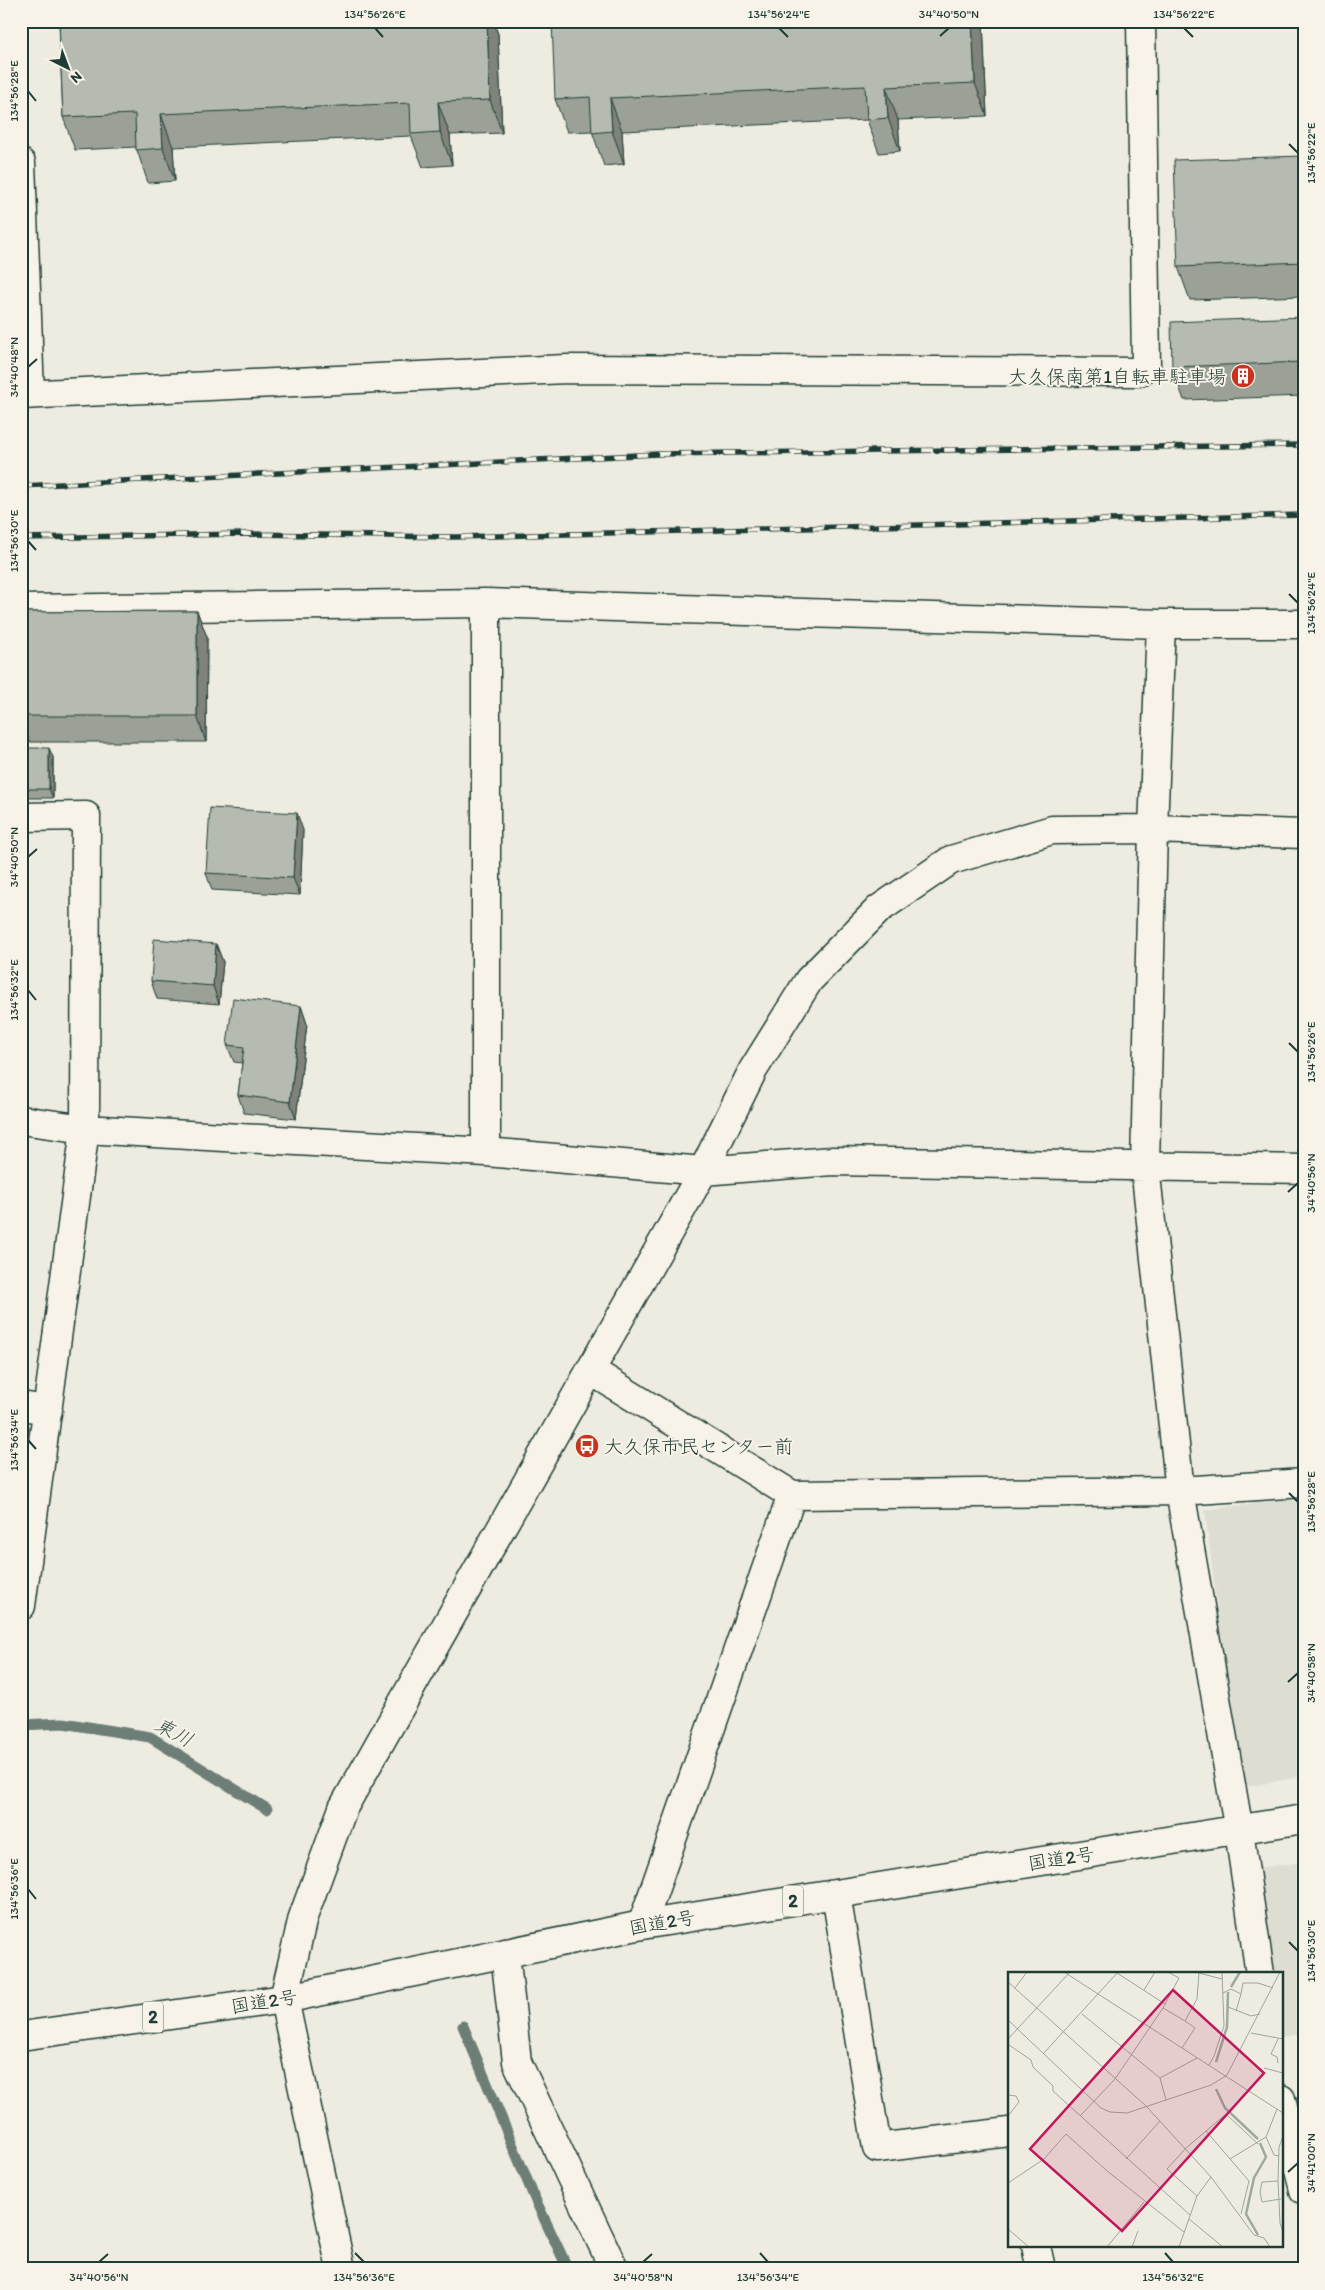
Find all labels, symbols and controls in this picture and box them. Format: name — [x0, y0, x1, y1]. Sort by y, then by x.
text: 134°56'26"E — [344, 7, 406, 21]
text: 134°56'24"E — [748, 7, 811, 21]
text: 34°40'50"N — [919, 7, 979, 21]
text: 134°56'22"E — [1153, 7, 1215, 21]
north arrow — [42, 42, 92, 92]
text: 134°56'28"E — [7, 60, 21, 122]
text: N — [67, 68, 86, 87]
text: 134°56'22"E — [1304, 122, 1318, 184]
text: 34°40'48"N — [7, 337, 21, 397]
building icon: 大久保南第1自転車駐車場 — [1230, 363, 1256, 389]
place label: 大久保南第1自転車駐車場 — [1008, 365, 1226, 388]
text: 134°56'30"E — [7, 509, 21, 572]
text: 134°56'24"E — [1304, 571, 1318, 634]
text: 34°40'50"N — [7, 827, 21, 887]
text: 134°56'32"E — [7, 959, 21, 1021]
text: 134°56'26"E — [1304, 1021, 1318, 1083]
text: 34°40'56"N — [1304, 1153, 1318, 1213]
text: 134°56'34"E — [7, 1408, 21, 1471]
bus stop icon: 大久保市民センター前 — [574, 1433, 600, 1459]
place label: 大久保市民センター前 — [604, 1435, 793, 1458]
text: 134°56'28"E — [1304, 1471, 1318, 1533]
text: 34°40'58"N — [1304, 1643, 1318, 1703]
water label: 東川 — [151, 1712, 197, 1752]
street label: 国道2号 — [1026, 1842, 1096, 1875]
text: 134°56'36"E — [7, 1858, 21, 1920]
road number: 2 — [783, 1885, 803, 1916]
street label: 国道2号 — [627, 1905, 697, 1940]
text: 134°56'30"E — [1304, 1919, 1318, 1982]
inset map — [1008, 1972, 1282, 2248]
street label: 国道2号 — [229, 1985, 299, 2018]
road number: 2 — [143, 2001, 163, 2032]
text: 34°41'00"N — [1304, 2133, 1318, 2193]
text: 34°40'56"N — [69, 2270, 129, 2284]
text: 134°56'36"E — [333, 2270, 395, 2284]
text: 34°40'58"N — [613, 2270, 673, 2284]
text: 134°56'34"E — [737, 2270, 800, 2284]
text: 134°56'32"E — [1142, 2270, 1204, 2284]

